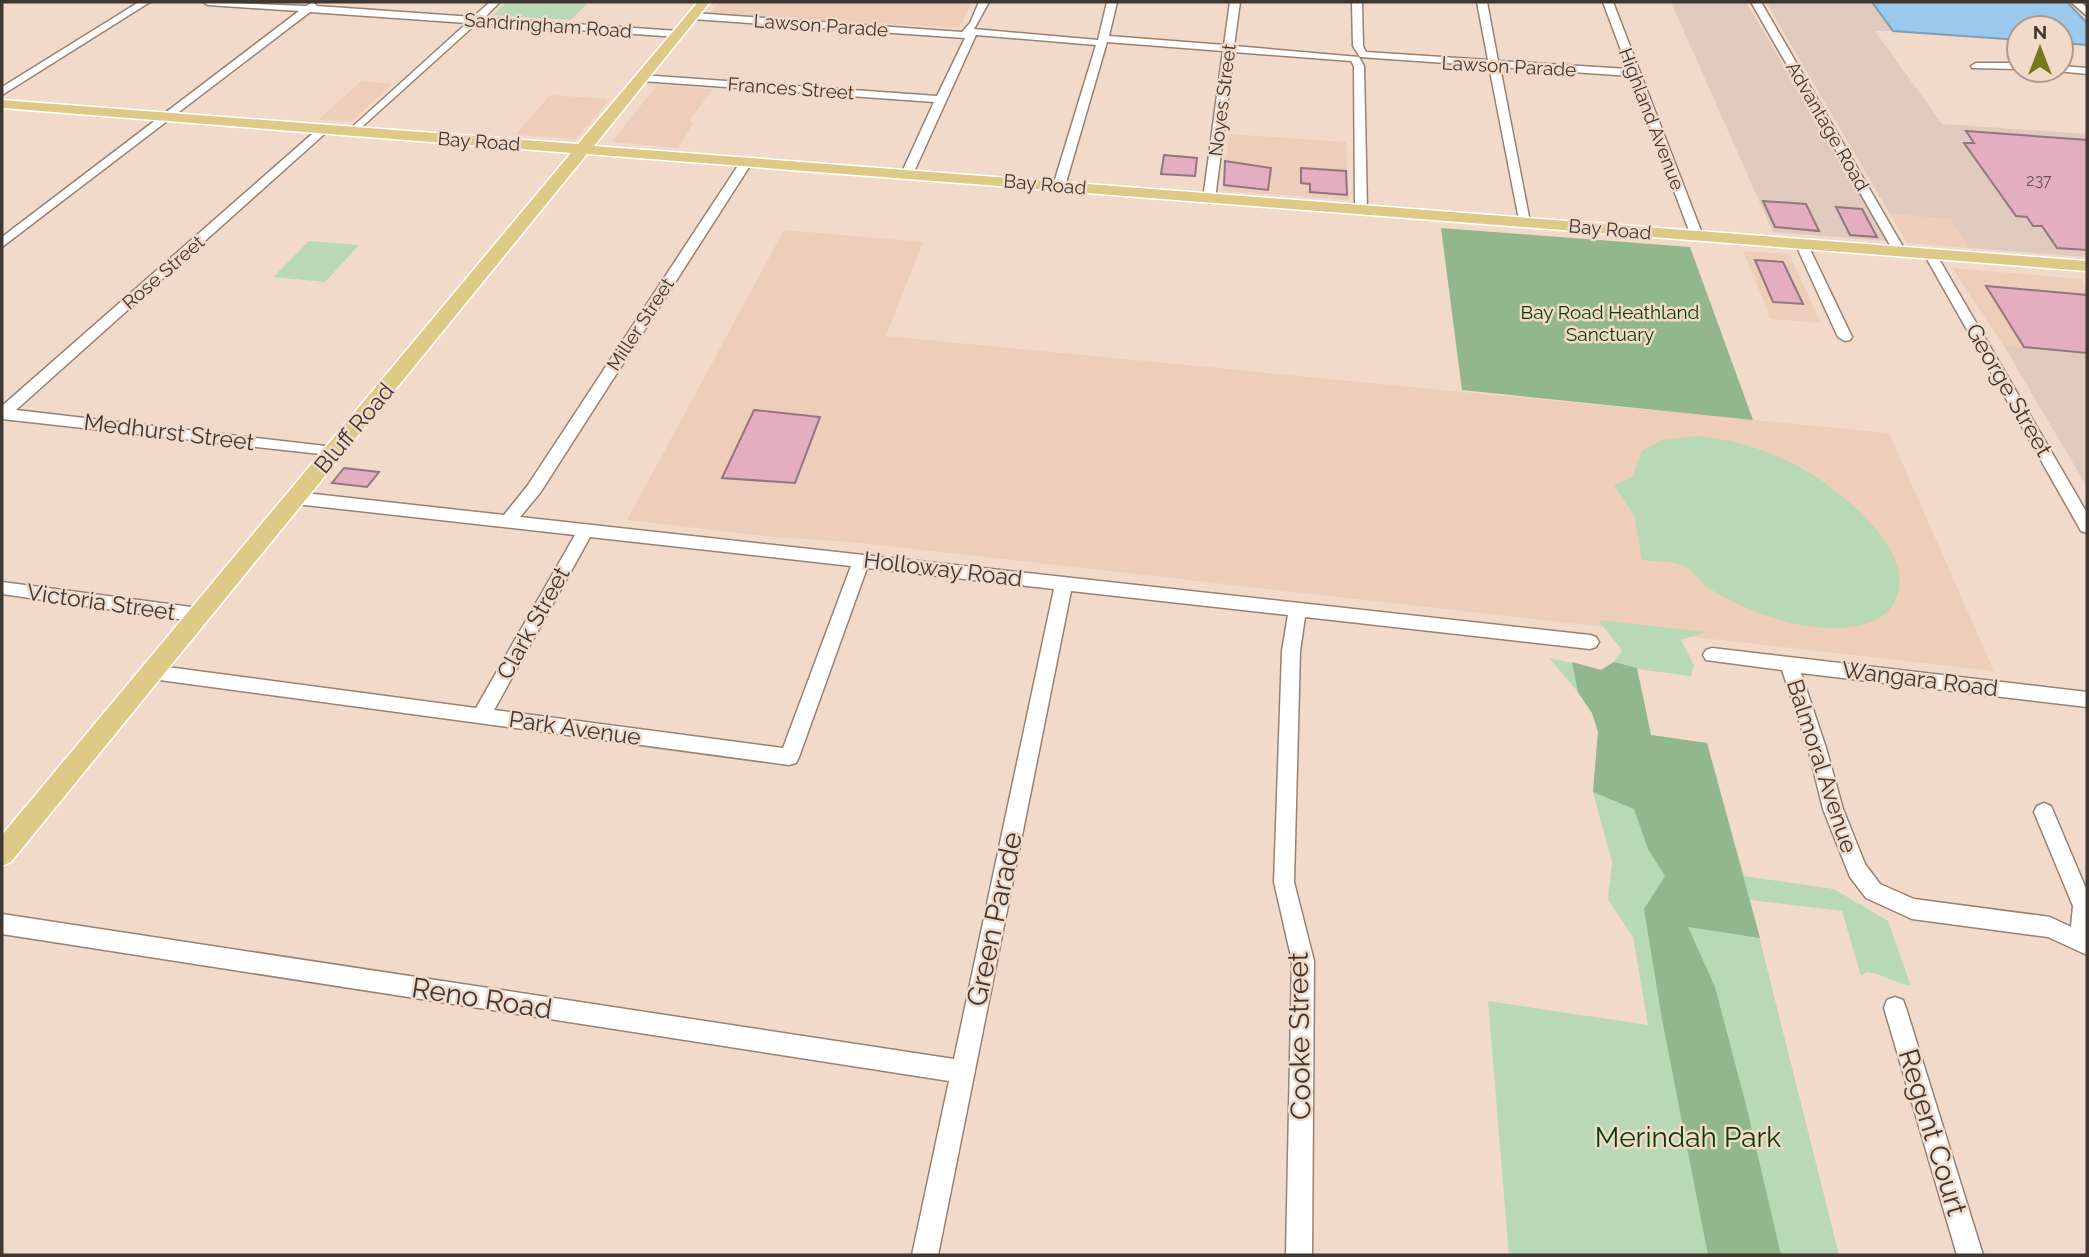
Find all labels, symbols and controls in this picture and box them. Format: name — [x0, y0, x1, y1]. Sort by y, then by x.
street label: Sandringham Road — [464, 8, 632, 42]
street label: Lawson Parade — [753, 9, 889, 41]
north arrow — [2005, 14, 2075, 84]
text: N — [2033, 21, 2047, 43]
street label: Noyes Street — [1204, 42, 1240, 158]
street label: Highland Avenue — [1615, 45, 1689, 193]
street label: Lawson Parade — [1441, 51, 1577, 81]
street label: Advantage Road — [1782, 57, 1874, 195]
street label: Frances Street — [727, 73, 856, 103]
street label: Bay Road — [437, 127, 521, 155]
street label: Bay Road — [1003, 169, 1087, 199]
house number: 237 — [2026, 171, 2052, 190]
street label: Bay Road — [1568, 214, 1652, 244]
street label: Rose Street — [118, 230, 209, 314]
street label: Miller Street — [602, 273, 678, 374]
park label: Bay Road Heathland Sanctuary — [1521, 301, 1699, 345]
street label: George Street — [1961, 319, 2058, 461]
street label: Bluff Road — [308, 377, 399, 478]
street label: Medhurst Street — [82, 408, 256, 455]
street label: Holloway Road — [862, 545, 1024, 592]
street label: Clark Street — [491, 562, 575, 684]
street label: Victoria Street — [25, 578, 177, 625]
street label: Wangara Road — [1840, 656, 2000, 701]
street label: Balmoral Avenue — [1782, 676, 1863, 856]
street label: Park Avenue — [507, 705, 643, 750]
street label: Green Parade — [960, 829, 1029, 1009]
street label: Cooke Street — [1282, 951, 1317, 1120]
street label: Reno Road — [409, 971, 554, 1026]
street label: Regent Court — [1892, 1045, 1974, 1220]
park label: Merindah Park — [1595, 1121, 1781, 1154]

